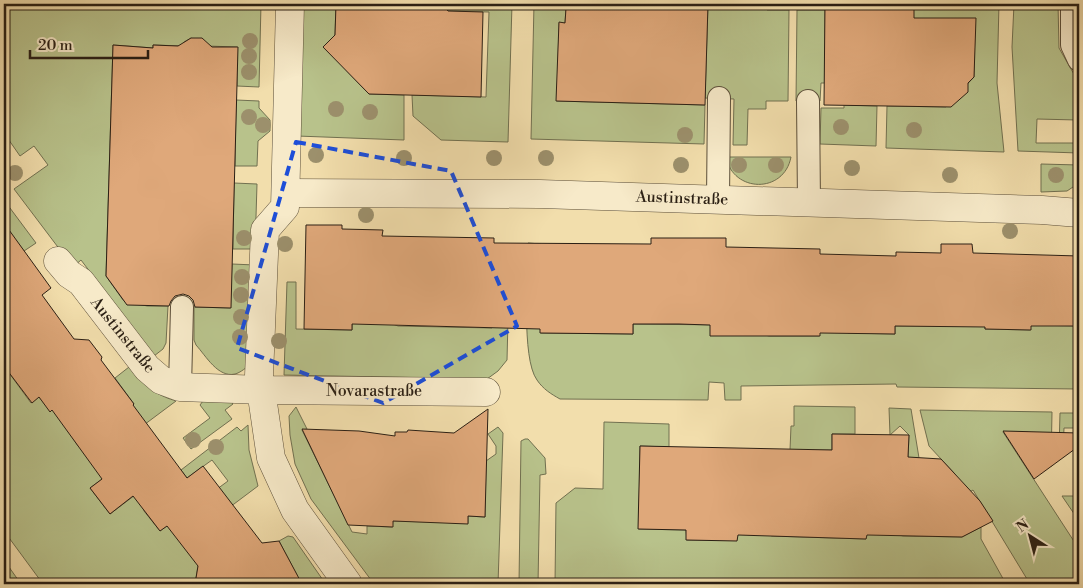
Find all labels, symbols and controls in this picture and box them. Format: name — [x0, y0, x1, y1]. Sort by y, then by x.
scale bar — [30, 28, 148, 60]
text: 20 m — [38, 36, 73, 55]
street label: Austinstraße — [634, 186, 729, 210]
street label: Austinstraße — [86, 292, 160, 377]
street label: Novarastraße — [326, 381, 422, 401]
north arrow — [1006, 510, 1056, 560]
text: N — [1013, 516, 1033, 537]

